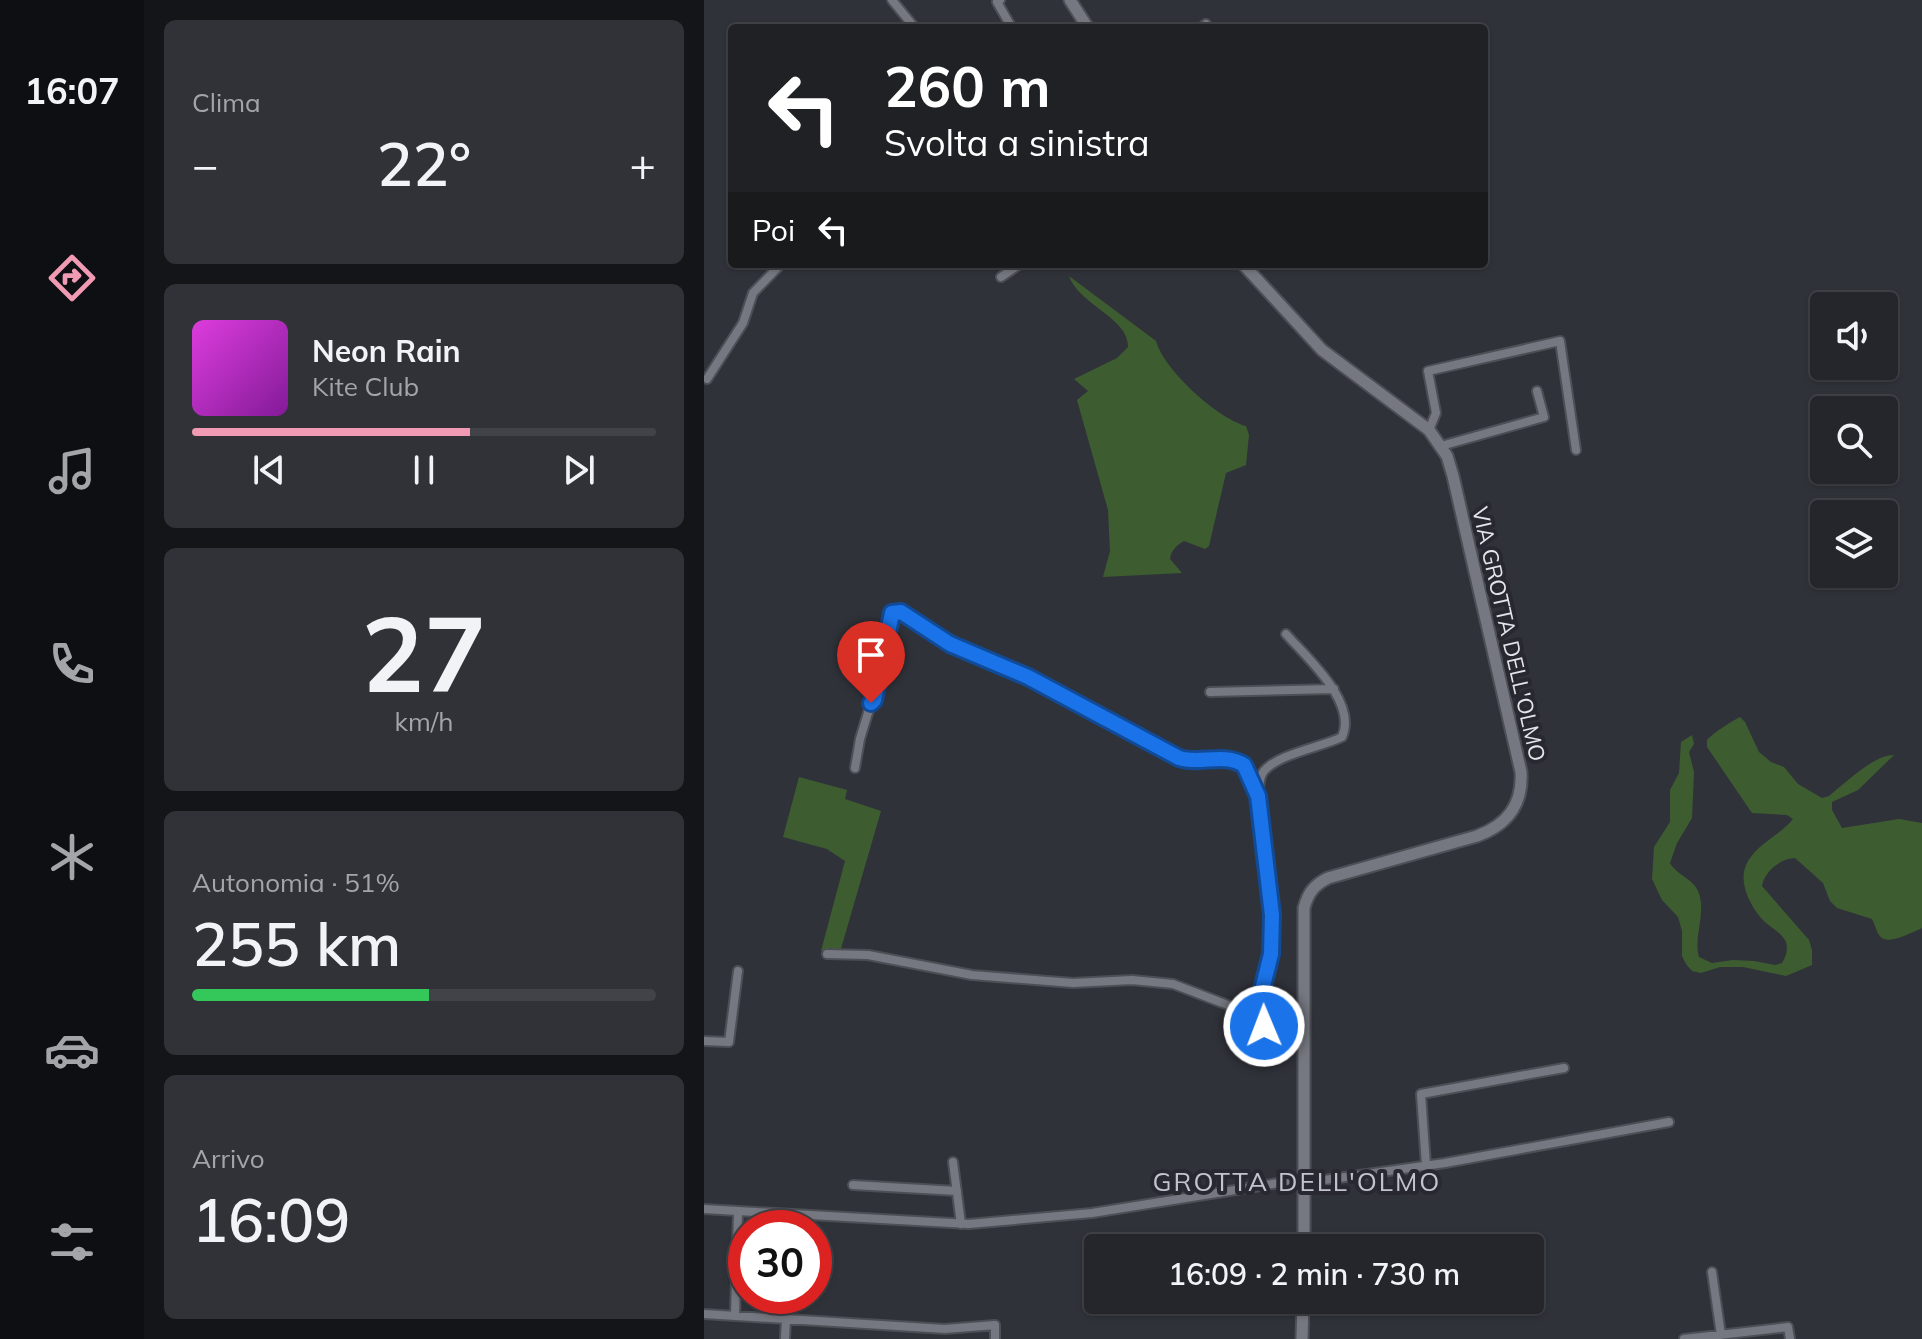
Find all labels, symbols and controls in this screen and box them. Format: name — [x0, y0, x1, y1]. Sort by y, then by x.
text: 260 m — [884, 51, 1051, 121]
icon: left — [752, 56, 856, 160]
text: 16:07 — [24, 68, 120, 113]
text: Clima — [192, 86, 261, 119]
text: Svolta a sinistra — [884, 120, 1150, 165]
text: 22° — [377, 126, 471, 201]
text: − — [192, 137, 218, 192]
text: + — [630, 137, 656, 192]
icon: left — [811, 208, 855, 252]
text: Poi — [752, 211, 795, 249]
icon: directions — [44, 250, 100, 306]
map controls — [1810, 292, 1898, 588]
button: sound — [1810, 292, 1898, 380]
text: Neon Rain — [312, 332, 461, 370]
text: Kite Club — [312, 370, 419, 403]
button: search — [1810, 396, 1898, 484]
icon: music — [44, 443, 100, 499]
icon: previous — [247, 448, 291, 492]
icon: pause — [402, 448, 446, 492]
icon: next — [557, 448, 601, 492]
button: layers — [1810, 500, 1898, 588]
street label: VIA GROTTA DELL'OLMO — [1466, 504, 1552, 764]
text: 27 — [362, 587, 486, 718]
pin — [837, 621, 905, 703]
icon: arrive — [849, 633, 893, 677]
icon: phone — [44, 636, 100, 692]
text: km/h — [395, 705, 453, 738]
icon: climate — [44, 829, 100, 885]
text: Autonomia · 51% — [192, 866, 400, 899]
text: 255 km — [192, 906, 401, 981]
position arrow — [1222, 984, 1306, 1068]
icon: car — [44, 1022, 100, 1078]
text: Arrivo — [192, 1142, 265, 1175]
district label: GROTTA DELL'OLMO — [1153, 1165, 1441, 1198]
text: 16:09 — [192, 1182, 350, 1257]
speed limit sign: 30 — [728, 1210, 832, 1314]
icon: filters — [44, 1214, 100, 1270]
text: 16:09 · 2 min · 730 m — [1168, 1255, 1460, 1293]

